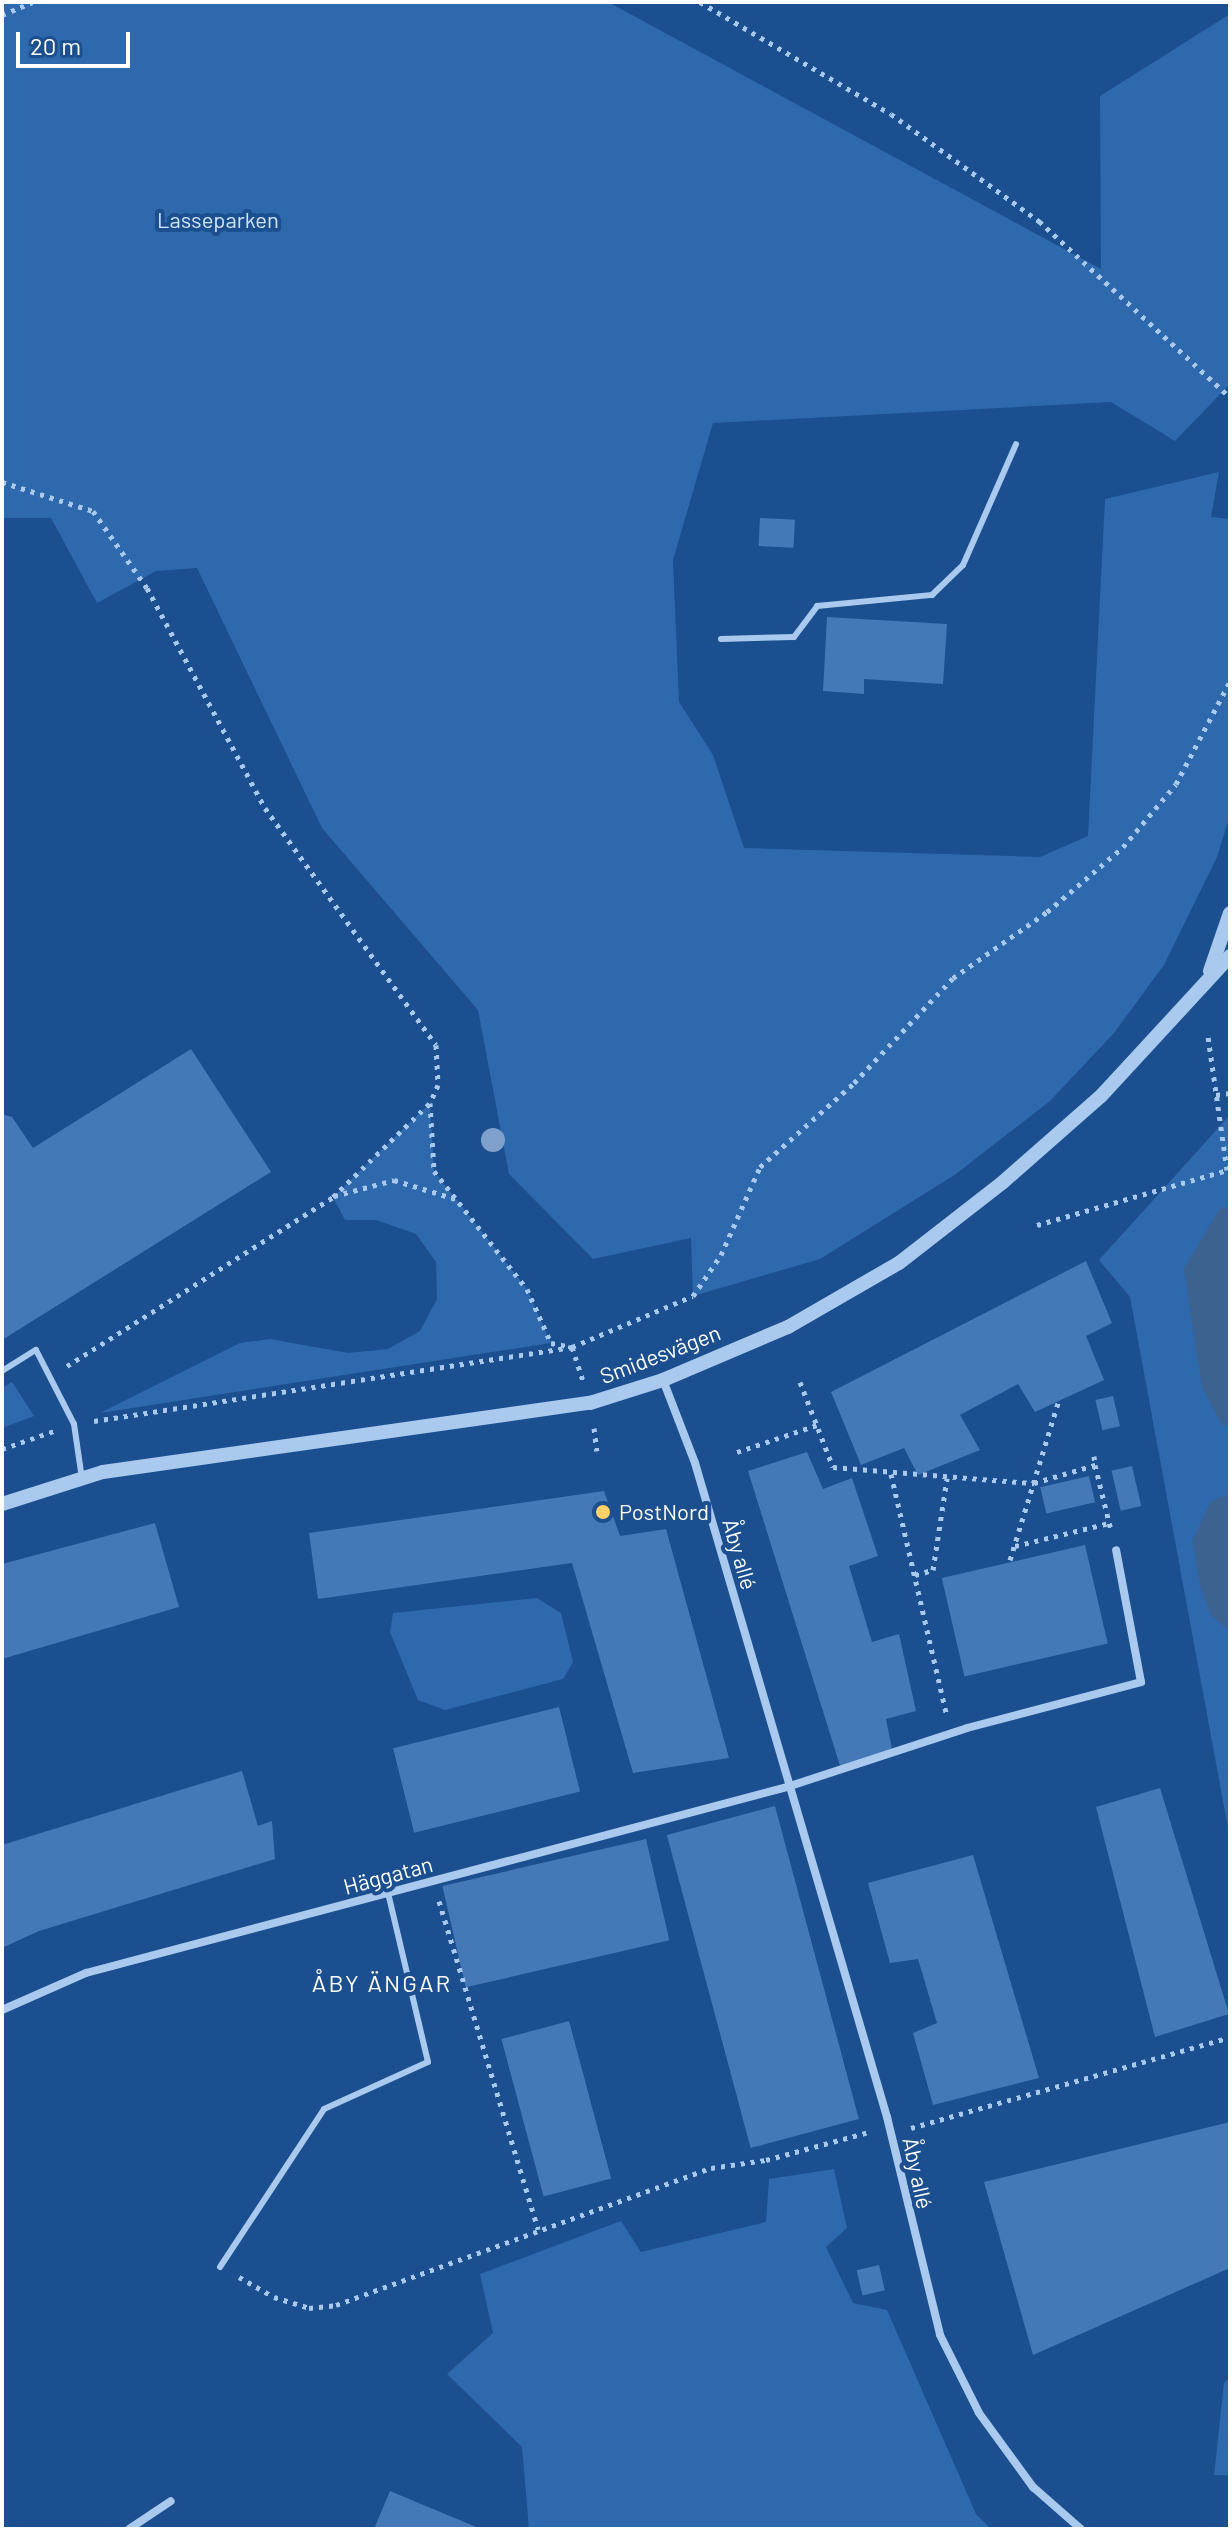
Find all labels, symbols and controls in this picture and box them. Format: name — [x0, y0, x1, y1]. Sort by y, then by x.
scale bar — [20, 16, 134, 66]
text: 20 m — [30, 31, 81, 60]
park label: Lasseparken — [157, 207, 279, 233]
street label: Smidesvägen — [596, 1319, 724, 1389]
place label: PostNord — [619, 1499, 709, 1525]
marker: PostNord — [594, 1503, 612, 1521]
street label: Åby allé — [717, 1515, 763, 1593]
street label: Häggatan — [340, 1850, 436, 1900]
district label: ÅBY ÄNGAR — [312, 1969, 452, 1997]
street label: Åby allé — [898, 2135, 938, 2211]

